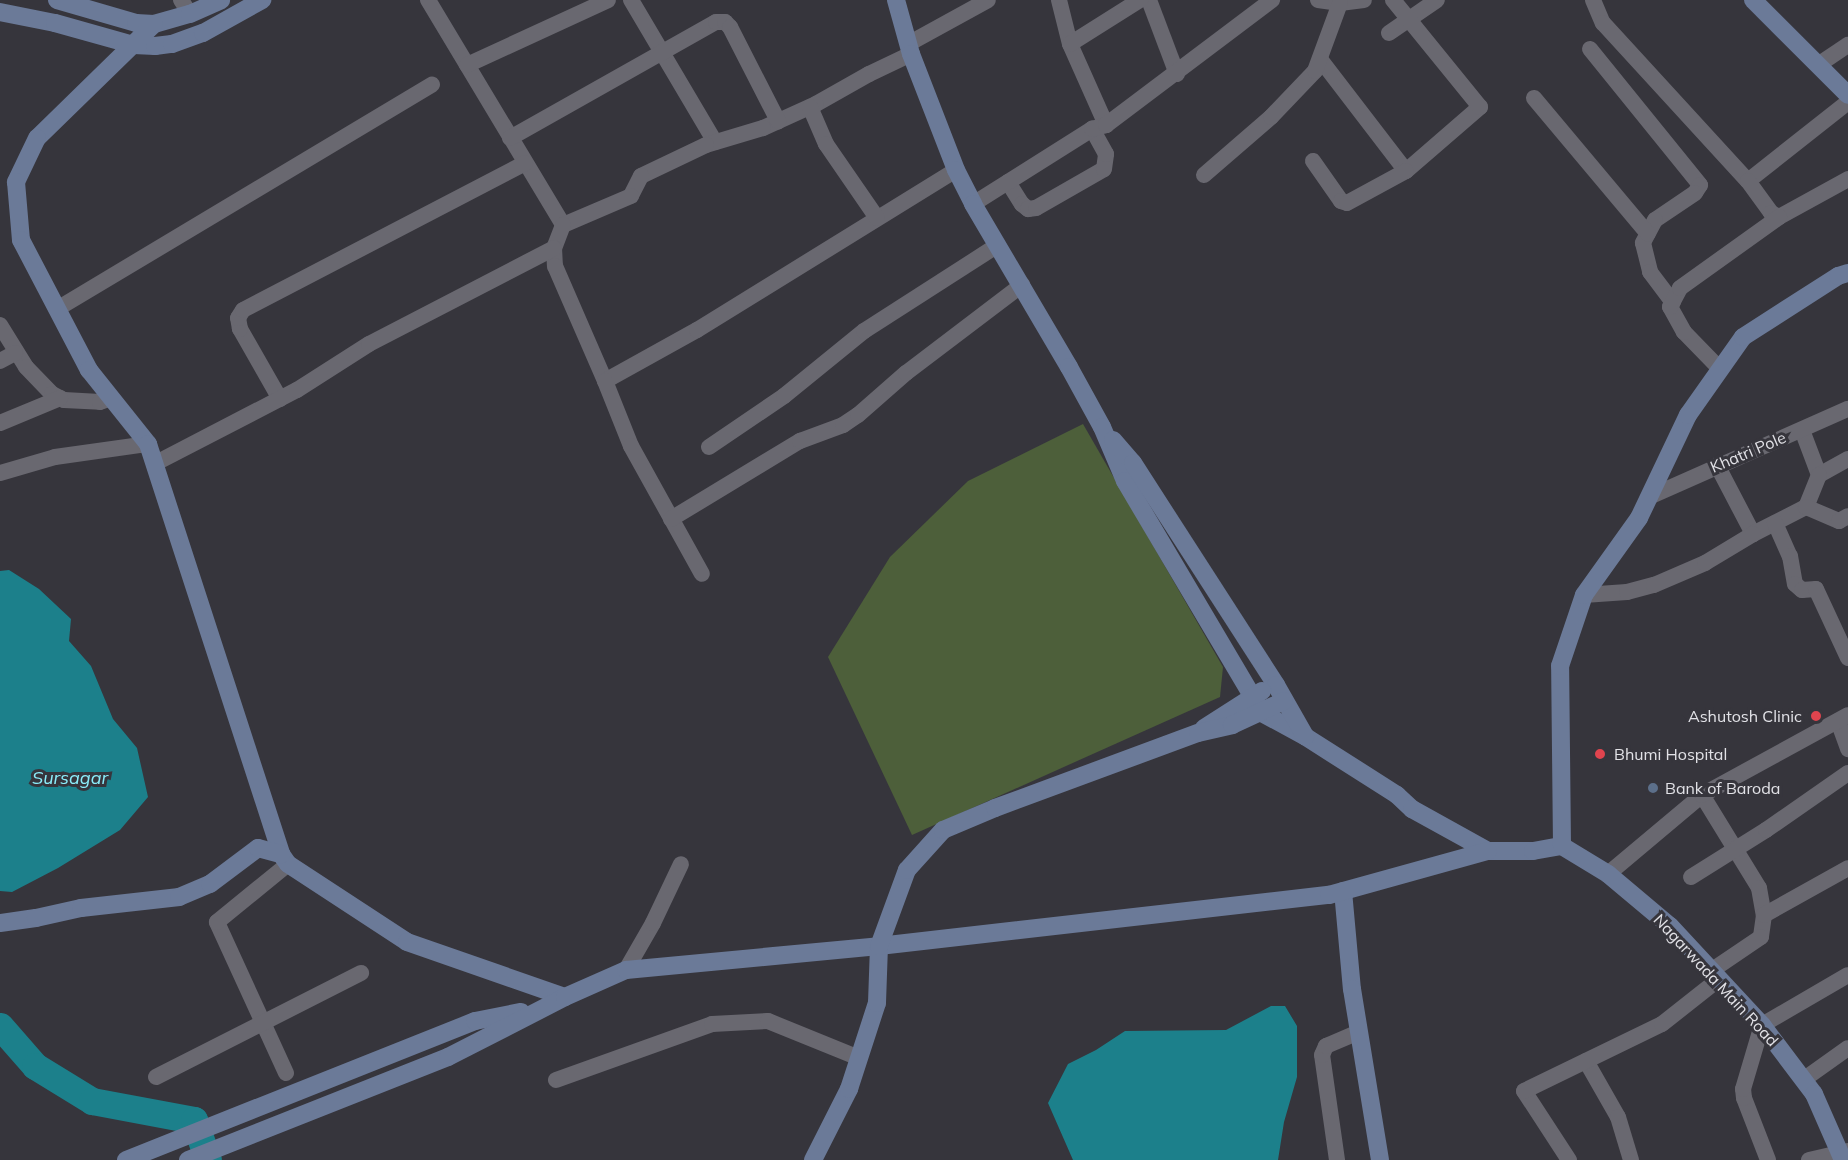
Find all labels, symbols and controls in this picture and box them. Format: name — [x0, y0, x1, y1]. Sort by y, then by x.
street label: Khatri Pole — [1707, 427, 1789, 477]
place label: Ashutosh Clinic — [1688, 706, 1802, 726]
marker: Ashutosh Clinic — [1807, 707, 1825, 725]
place label: Bhumi Hospital — [1614, 744, 1727, 764]
marker: Bhumi Hospital — [1591, 745, 1609, 763]
water label: Sursagar — [32, 767, 108, 789]
place label: Bank of Baroda — [1665, 778, 1780, 798]
marker: Bank of Baroda — [1646, 781, 1660, 795]
street label: Nagarwada Main Road — [1650, 910, 1782, 1050]

